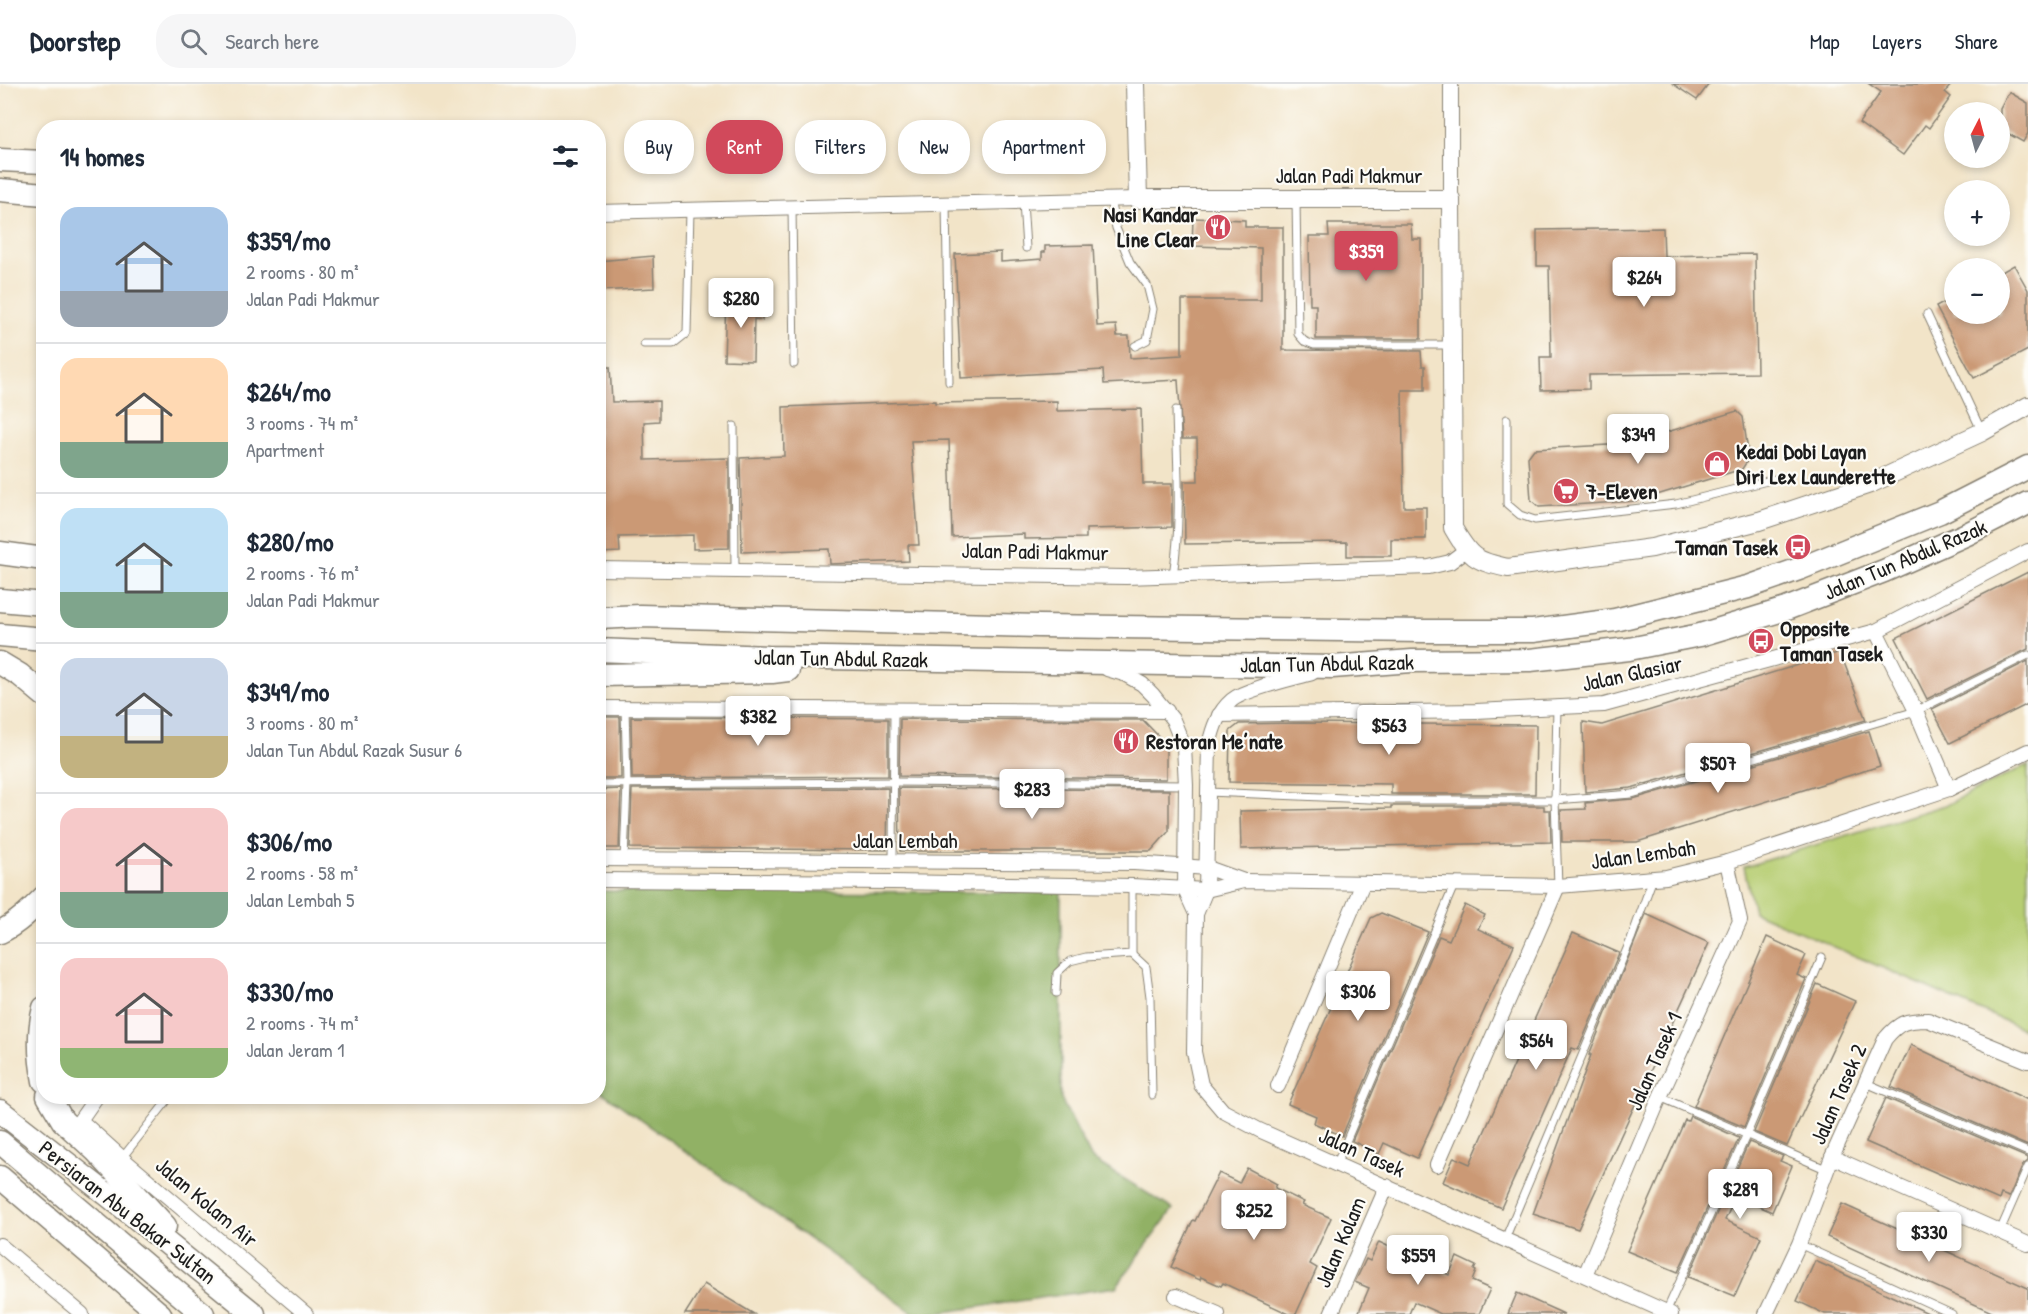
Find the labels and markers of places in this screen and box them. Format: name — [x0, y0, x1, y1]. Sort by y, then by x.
place label: Nasi Kandar Line Clear — [1103, 199, 1199, 254]
restaurant icon: Nasi Kandar Line Clear — [1203, 212, 1233, 242]
pin: $359 — [1330, 231, 1402, 282]
pin: $264 — [1608, 257, 1680, 308]
pin: $280 — [705, 278, 777, 329]
pin: $349 — [1602, 414, 1674, 465]
place label: Kedai Dobi Layan Diri Lex Launderette — [1736, 436, 1896, 491]
shop icon: Kedai Dobi Layan Diri Lex Launderette — [1702, 449, 1732, 479]
supermarket icon: 7-Eleven — [1551, 476, 1581, 506]
place label: 7-Eleven — [1585, 476, 1658, 506]
place label: Taman Tasek — [1674, 532, 1779, 562]
bus stop icon: Taman Tasek — [1783, 532, 1813, 562]
place label: Opposite Taman Tasek — [1779, 613, 1884, 668]
bus stop icon: Opposite Taman Tasek — [1746, 626, 1776, 656]
pin: $382 — [722, 696, 794, 747]
pin: $563 — [1353, 705, 1425, 756]
restaurant icon: Restoran Me’nate — [1111, 726, 1141, 756]
place label: Restoran Me’nate — [1146, 726, 1284, 756]
pin: $507 — [1682, 743, 1754, 794]
pin: $283 — [996, 769, 1068, 820]
pin: $306 — [1322, 971, 1394, 1022]
pin: $564 — [1500, 1020, 1572, 1071]
pin: $289 — [1704, 1169, 1776, 1220]
pin: $252 — [1218, 1190, 1290, 1241]
pin: $330 — [1893, 1212, 1965, 1263]
pin: $559 — [1382, 1235, 1454, 1286]

